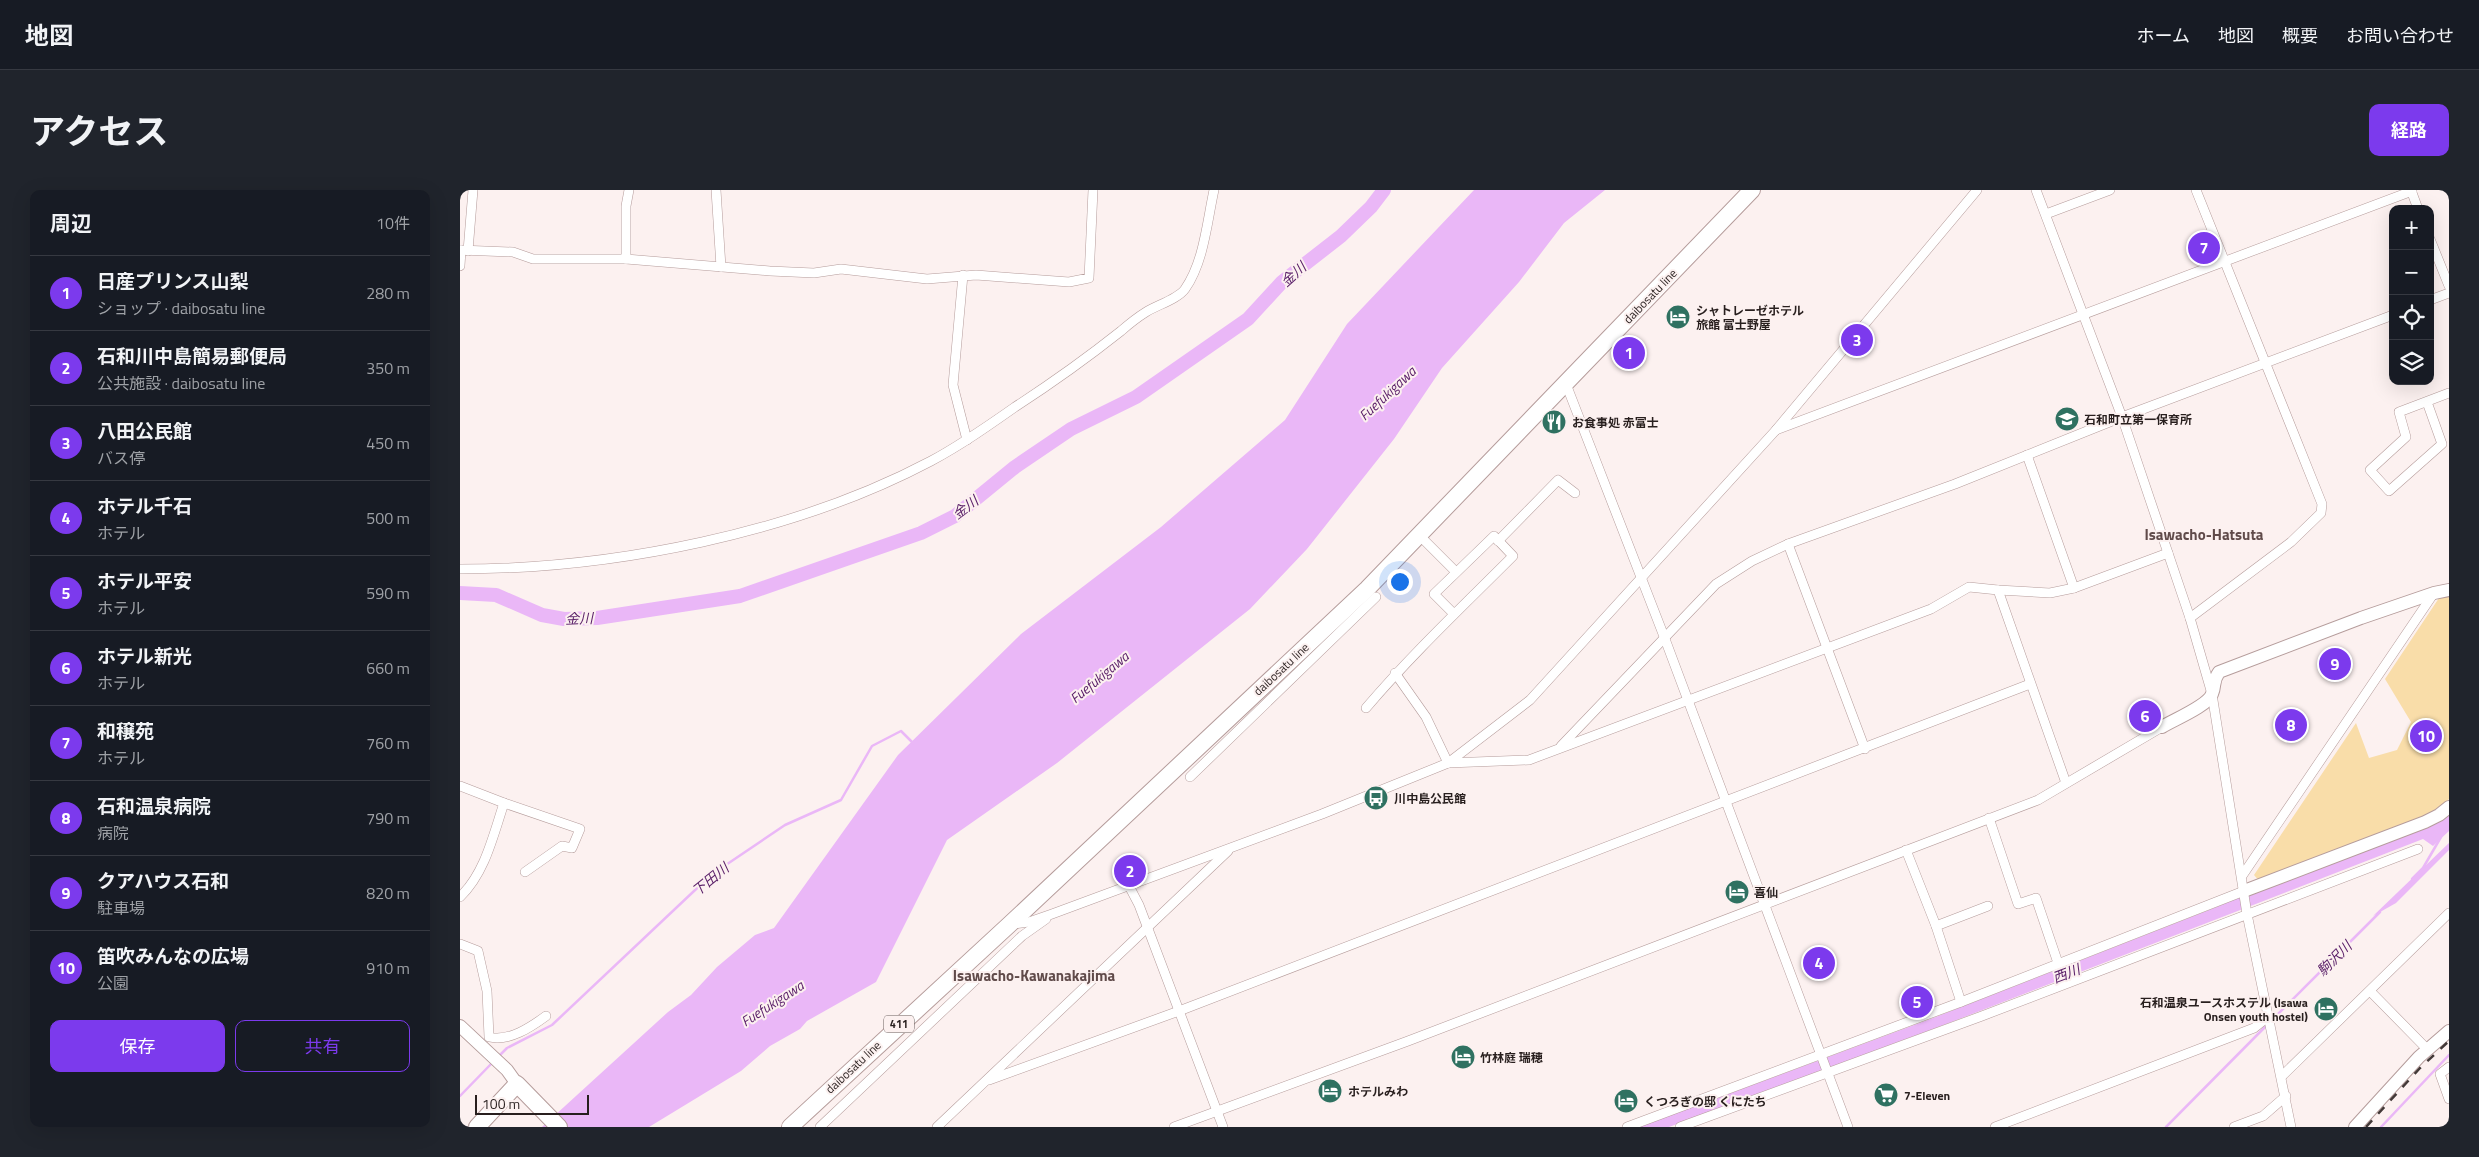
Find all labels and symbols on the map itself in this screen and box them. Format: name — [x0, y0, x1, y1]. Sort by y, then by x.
pin: 7 — [2188, 229, 2220, 267]
water label: 金川 — [1276, 255, 1312, 291]
street label: daibosatu line — [1619, 264, 1681, 328]
place label: シャトレーゼホテル 旅館 富士野屋 — [1696, 301, 1804, 334]
hotel icon: シャトレーゼホテル 旅館 富士野屋 — [1665, 304, 1691, 330]
pin: 3 — [1841, 321, 1873, 359]
pin: 1 — [1613, 334, 1645, 372]
water label: Fuefukigawa — [1354, 360, 1421, 425]
school or university icon: 石和町立第一保育所 — [2054, 406, 2080, 432]
restaurant icon: お食事処 赤富士 — [1541, 409, 1567, 435]
place label: 石和町立第一保育所 — [2084, 410, 2192, 429]
place label: お食事処 赤富士 — [1572, 413, 1659, 432]
water label: 金川 — [948, 489, 984, 524]
district label: Isawacho-Hatsuta — [2144, 523, 2264, 546]
your location — [1387, 569, 1413, 595]
water label: 金川 — [565, 607, 595, 629]
street label: daibosatu line — [1249, 638, 1313, 700]
water label: Fuefukigawa — [1065, 645, 1134, 708]
pin: 9 — [2319, 645, 2351, 683]
pin: 6 — [2129, 697, 2161, 735]
pin: 8 — [2275, 706, 2307, 744]
pin: 10 — [2410, 717, 2442, 755]
bus stop icon: 川中島公民館 — [1363, 785, 1389, 811]
place label: 川中島公民館 — [1394, 789, 1466, 808]
pin: 2 — [1114, 852, 1146, 890]
water label: 下田川 — [687, 856, 734, 900]
hotel icon: 喜仙 — [1724, 879, 1750, 905]
place label: 喜仙 — [1754, 883, 1778, 902]
water label: 駒沢川 — [2312, 934, 2358, 980]
pin: 4 — [1803, 944, 1835, 982]
water label: 西川 — [2049, 957, 2085, 988]
district label: Isawacho-Kawanakajima — [953, 964, 1115, 987]
water label: Fuefukigawa — [736, 974, 808, 1031]
pin: 5 — [1901, 983, 1933, 1021]
place label: 石和温泉ユースホステル (Isawa Onsen youth hostel) — [2140, 993, 2308, 1026]
hotel icon: 石和温泉ユースホステル (Isawa Onsen youth hostel) — [2313, 996, 2339, 1022]
road number: 411 — [884, 1016, 914, 1032]
street label: daibosatu line — [821, 1036, 885, 1098]
hotel icon: 竹林庭 瑞穂 — [1450, 1044, 1476, 1070]
place label: 竹林庭 瑞穂 — [1480, 1048, 1543, 1067]
hotel icon: ホテルみわ — [1317, 1078, 1343, 1104]
place label: ホテルみわ — [1348, 1082, 1408, 1101]
supermarket icon: 7-Eleven — [1873, 1082, 1899, 1108]
place label: 7-Eleven — [1904, 1086, 1950, 1105]
hotel icon: くつろぎの邸 くにたち — [1613, 1088, 1639, 1114]
scale bar — [475, 1092, 589, 1115]
place label: くつろぎの邸 くにたち — [1644, 1092, 1767, 1111]

